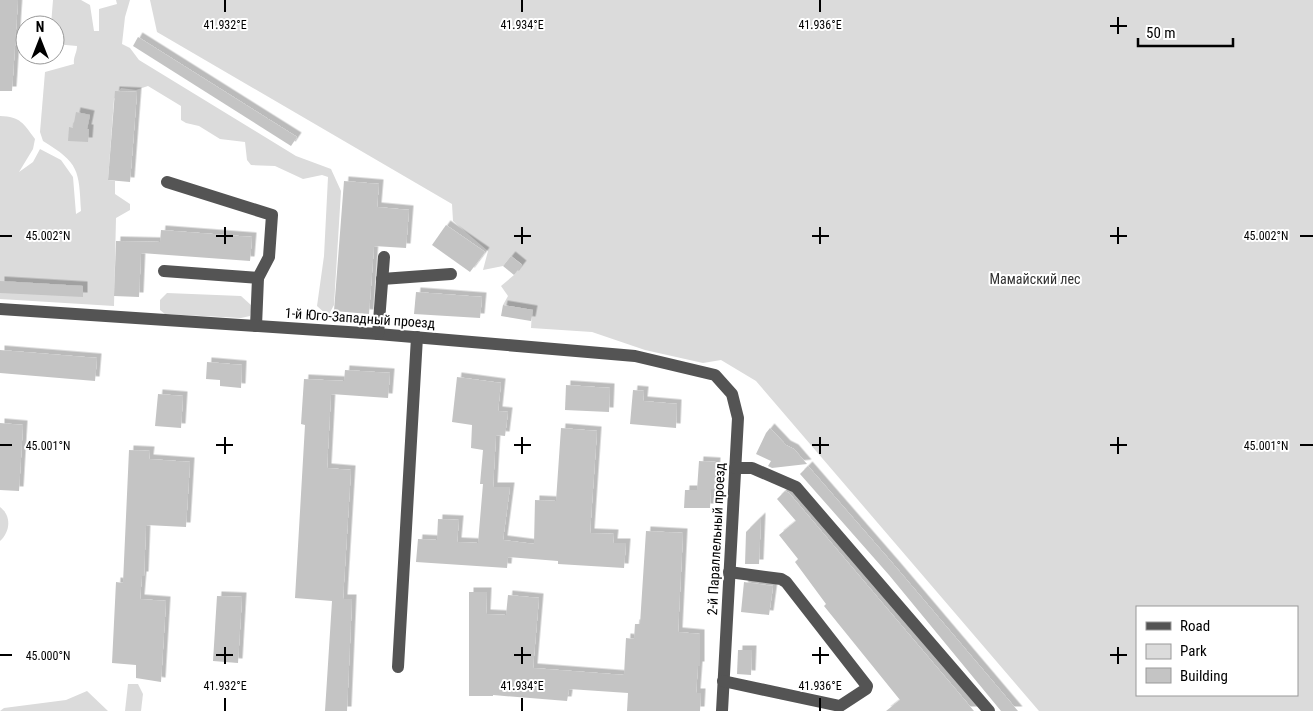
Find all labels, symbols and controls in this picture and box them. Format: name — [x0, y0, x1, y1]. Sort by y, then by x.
north arrow — [15, 15, 65, 65]
scale bar — [1138, 15, 1233, 47]
text: 41.932°E — [203, 18, 247, 32]
text: 41.934°E — [500, 18, 544, 32]
text: 41.936°E — [798, 18, 842, 32]
text: N — [36, 19, 44, 35]
text: 50 m — [1146, 24, 1176, 42]
text: 45.002°N — [26, 229, 70, 243]
text: 45.002°N — [1244, 229, 1288, 243]
park label: Мамайский лес — [990, 271, 1081, 287]
street label: 1-й Юго-Западный проезд — [284, 305, 436, 331]
text: 45.001°N — [26, 439, 70, 453]
text: 45.001°N — [1244, 439, 1288, 453]
street label: 2-й Параллельный проезд — [704, 462, 728, 616]
legend — [1136, 606, 1298, 696]
text: Road — [1180, 617, 1210, 635]
text: Park — [1180, 642, 1207, 660]
text: 45.000°N — [26, 649, 70, 663]
text: Building — [1180, 667, 1228, 685]
text: 41.932°E — [203, 679, 247, 693]
text: 41.934°E — [500, 679, 544, 693]
text: 41.936°E — [798, 679, 842, 693]

